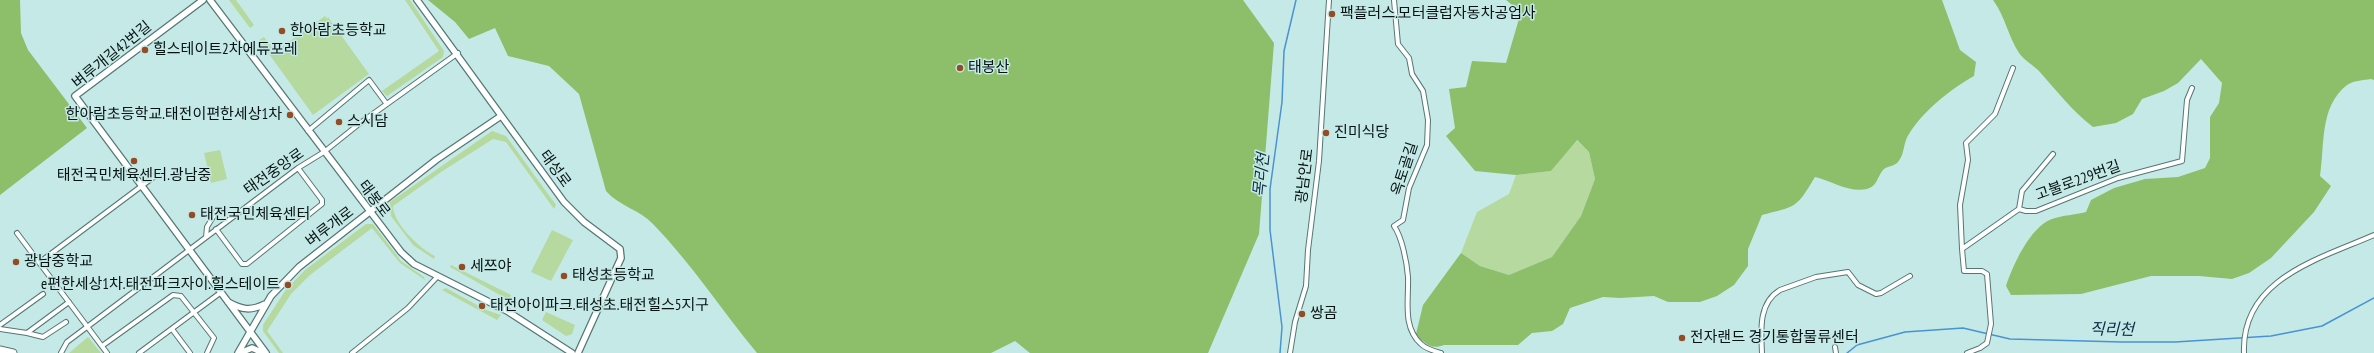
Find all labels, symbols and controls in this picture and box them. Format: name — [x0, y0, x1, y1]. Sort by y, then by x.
place label: 팩플러스.모터클럽자동차공업사 — [1340, 5, 1536, 23]
marker: 팩플러스.모터클럽자동차공업사 — [1327, 9, 1337, 19]
street label: 벼루개길42번길 — [69, 18, 155, 92]
place label: 한아람초등학교 — [290, 22, 387, 40]
marker: 한아람초등학교 — [277, 26, 287, 36]
place label: 힐스테이트2차에듀포레 — [153, 41, 298, 59]
marker: 힐스테이트2차에듀포레 — [140, 45, 150, 55]
place label: 태봉산 — [968, 59, 1009, 77]
marker: 태봉산 — [955, 63, 965, 73]
place label: 한아람초등학교.태전이편한세상1차 — [66, 106, 282, 124]
marker: 한아람초등학교.태전이편한세상1차 — [285, 110, 295, 120]
place label: 스시담 — [347, 113, 388, 131]
marker: 스시담 — [334, 117, 344, 127]
place label: 진미식당 — [1334, 124, 1389, 142]
marker: 진미식당 — [1321, 128, 1331, 138]
street label: 옥토골길 — [1388, 140, 1422, 198]
street label: 태전중앙로 — [241, 145, 307, 199]
street label: 태성로 — [536, 147, 574, 191]
street label: 광남안로 — [1293, 148, 1317, 204]
water label: 목리천 — [1250, 152, 1274, 198]
marker: 태전국민체육센터.광남중 — [129, 156, 139, 166]
street label: 고불로229번길 — [2033, 157, 2123, 205]
place label: 태전국민체육센터.광남중 — [57, 167, 211, 185]
street label: 태봉로 — [354, 177, 394, 221]
street label: 벼루개로 — [303, 203, 357, 251]
place label: 태전국민체육센터 — [200, 206, 310, 224]
marker: 태전국민체육센터 — [187, 210, 197, 220]
place label: 광남중학교 — [24, 253, 93, 271]
marker: 광남중학교 — [11, 257, 21, 267]
place label: 세쯔야 — [470, 258, 511, 276]
marker: 세쯔야 — [457, 262, 467, 272]
place label: 태성초등학교 — [572, 267, 655, 285]
marker: 태성초등학교 — [559, 271, 569, 281]
place label: e편한세상1차.태전파크자이.힐스테이트 — [41, 276, 280, 294]
marker: e편한세상1차.태전파크자이.힐스테이트 — [283, 280, 293, 290]
place label: 태전아이파크.태성초.태전힐스5지구 — [490, 297, 709, 315]
marker: 태전아이파크.태성초.태전힐스5지구 — [477, 301, 487, 311]
place label: 쌍곰 — [1310, 305, 1338, 323]
marker: 쌍곰 — [1297, 309, 1307, 319]
water label: 직리천 — [2090, 320, 2134, 340]
place label: 전자랜드 경기통합물류센터 — [1690, 329, 1859, 347]
marker: 전자랜드 경기통합물류센터 — [1677, 333, 1687, 343]

